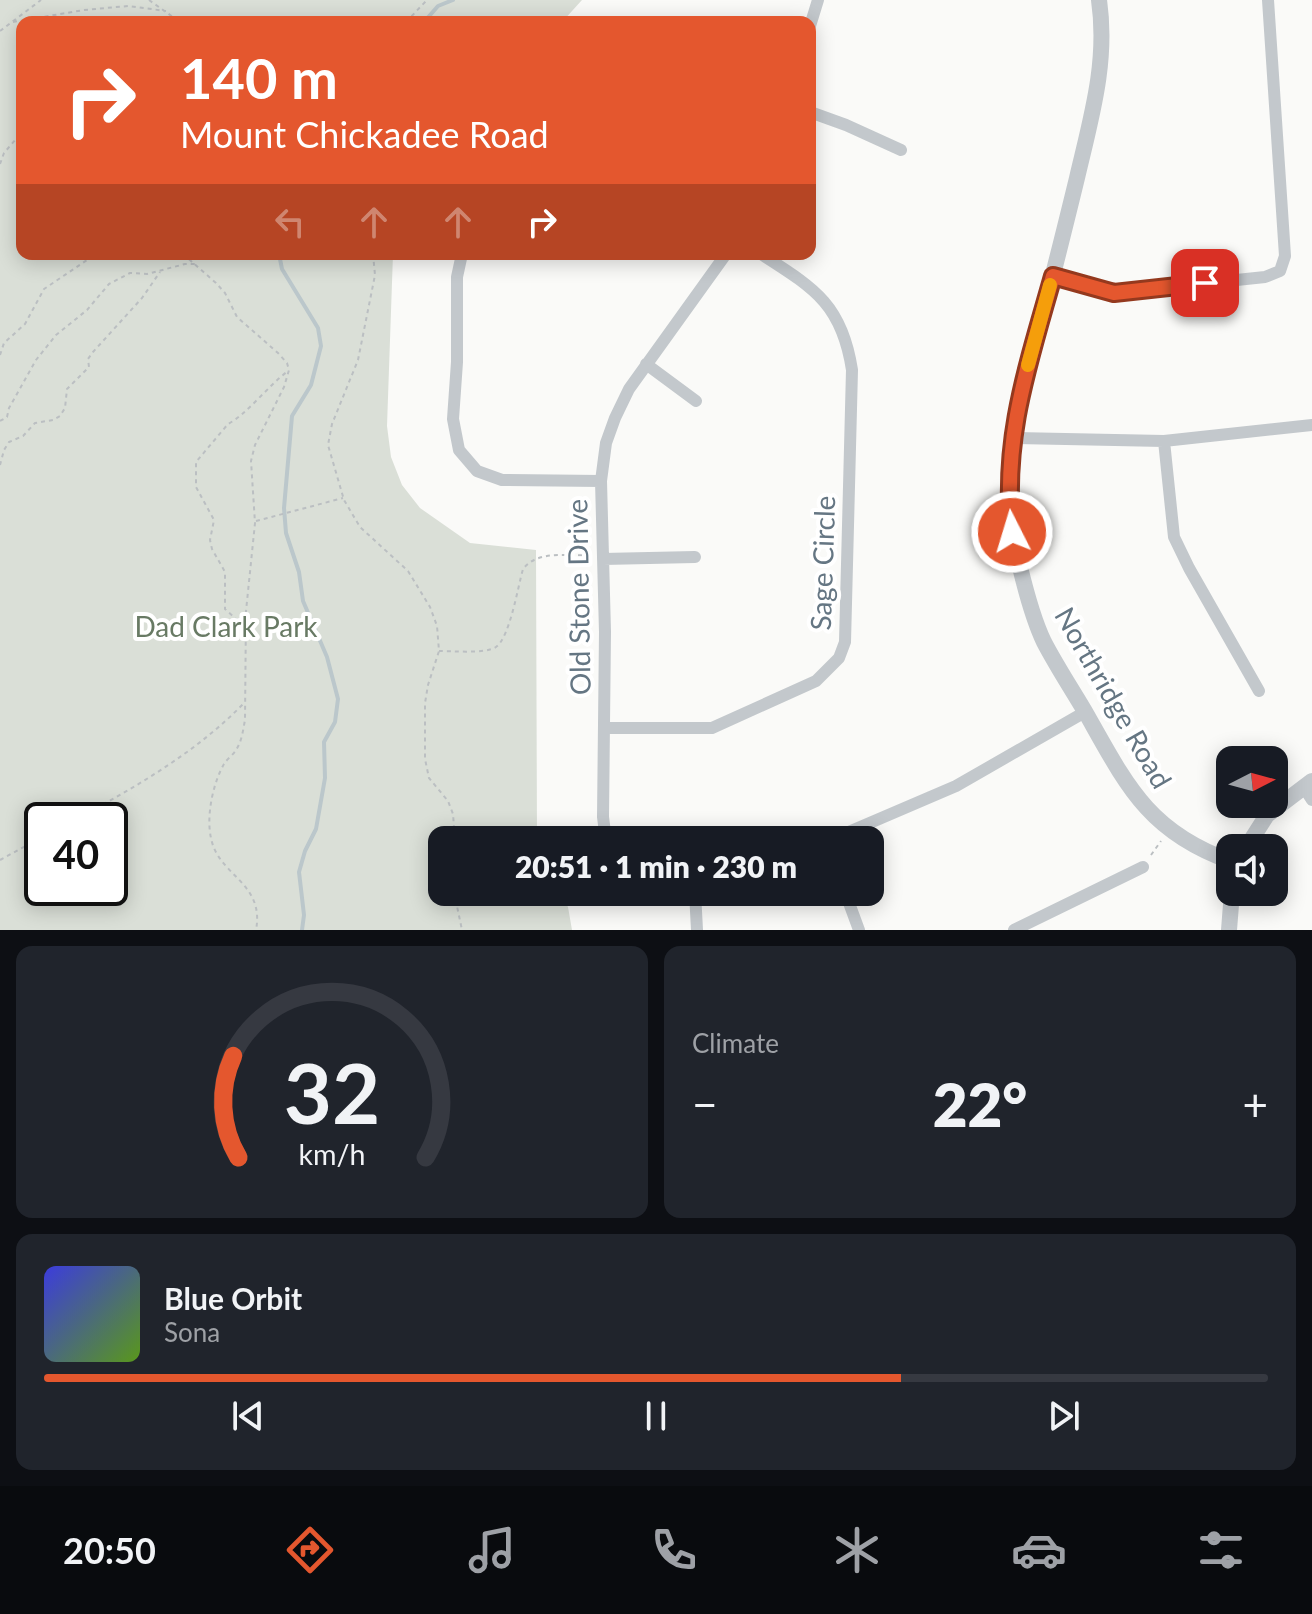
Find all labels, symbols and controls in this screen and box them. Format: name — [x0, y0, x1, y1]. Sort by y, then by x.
text: 140 m — [180, 44, 338, 111]
icon: right — [48, 48, 152, 152]
text: Mount Chickadee Road — [180, 112, 549, 156]
icon: left — [268, 200, 312, 244]
icon: ahead — [352, 200, 396, 244]
icon: ahead — [436, 200, 480, 244]
icon: right — [520, 200, 564, 244]
pin — [1171, 249, 1239, 317]
icon: arrive — [1183, 261, 1227, 305]
position arrow — [970, 490, 1054, 574]
street label: Sage Circle — [803, 495, 841, 631]
street label: Old Stone Drive — [559, 499, 597, 695]
street label: Northridge Road — [1048, 601, 1180, 794]
park label: Dad Clark Park — [134, 609, 318, 643]
north arrow — [1216, 746, 1288, 818]
map controls — [1216, 746, 1288, 906]
speed limit sign: 40 — [24, 802, 128, 906]
button: sound — [1216, 834, 1288, 906]
text: 20:51 · 1 min · 230 m — [515, 848, 797, 884]
text: Climate — [692, 1027, 779, 1059]
text: 32 — [284, 1042, 380, 1142]
text: 22° — [933, 1068, 1027, 1140]
text: − — [692, 1078, 718, 1130]
text: + — [1242, 1078, 1268, 1130]
text: km/h — [299, 1137, 365, 1171]
text: Blue Orbit — [164, 1280, 302, 1316]
text: Sona — [164, 1316, 220, 1348]
icon: previous — [226, 1394, 270, 1438]
icon: pause — [634, 1394, 678, 1438]
icon: next — [1042, 1394, 1086, 1438]
icon: directions — [282, 1522, 338, 1578]
icon: music — [464, 1522, 520, 1578]
icon: phone — [646, 1522, 702, 1578]
icon: climate — [829, 1522, 885, 1578]
icon: car — [1011, 1522, 1067, 1578]
icon: filters — [1193, 1522, 1249, 1578]
text: 20:50 — [63, 1528, 156, 1572]

